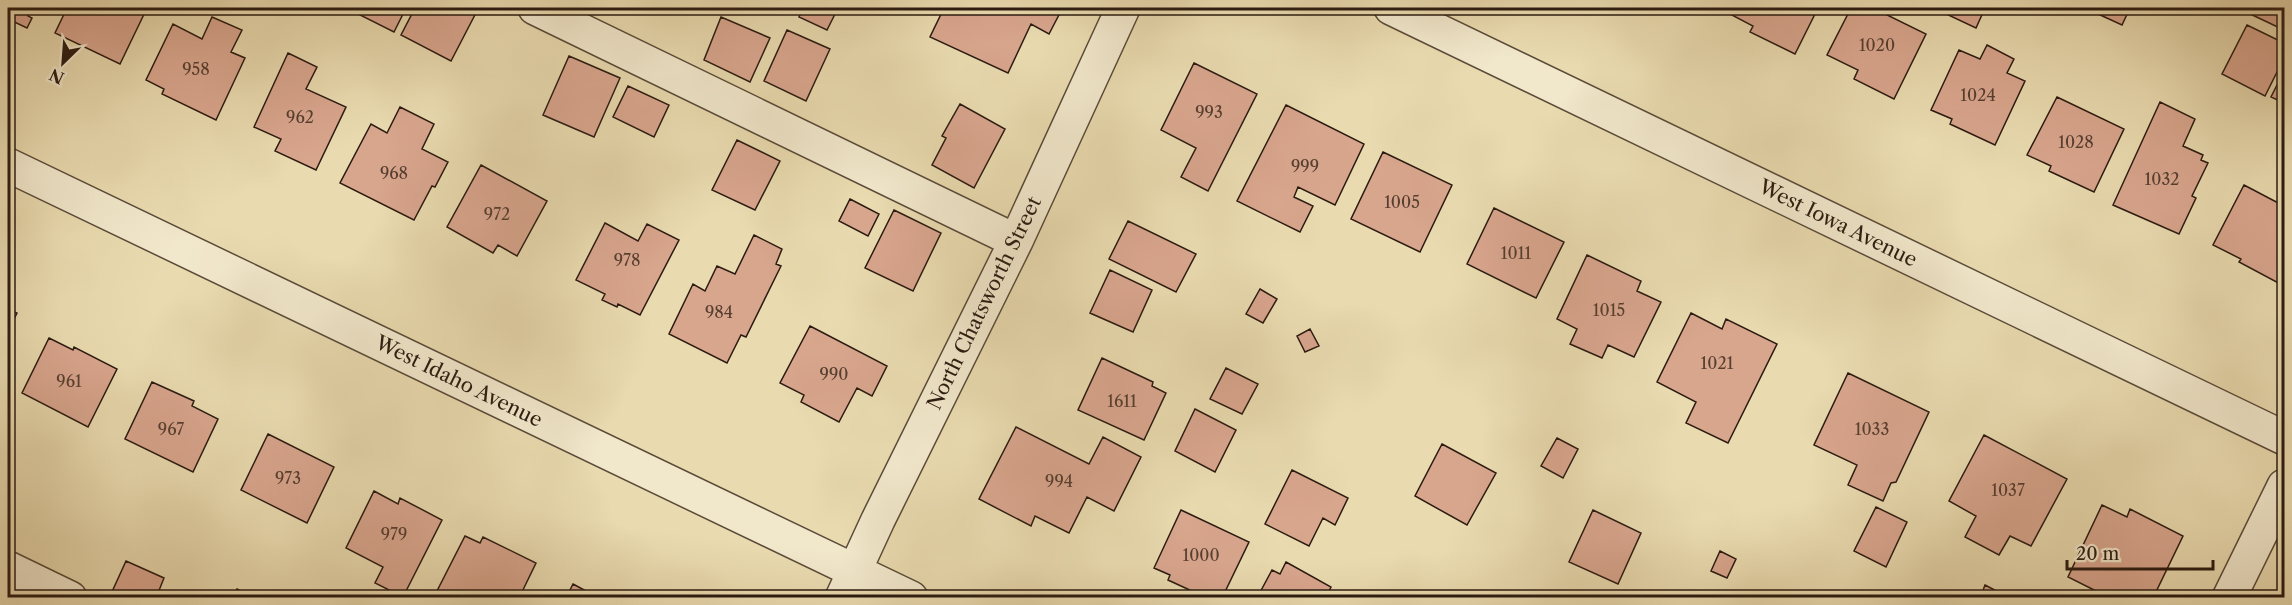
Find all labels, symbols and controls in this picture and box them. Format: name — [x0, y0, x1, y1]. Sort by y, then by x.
north arrow — [33, 33, 93, 93]
house number: 1020 — [1859, 35, 1895, 55]
house number: 958 — [182, 59, 210, 79]
text: N — [46, 65, 67, 89]
house number: 1024 — [1960, 85, 1996, 105]
house number: 993 — [1195, 102, 1223, 122]
house number: 962 — [286, 107, 314, 127]
house number: 1028 — [2058, 132, 2094, 152]
house number: 999 — [1291, 156, 1319, 176]
house number: 968 — [380, 163, 408, 183]
house number: 1032 — [2145, 169, 2179, 189]
street label: West Iowa Avenue — [1754, 174, 1921, 272]
house number: 1005 — [1384, 192, 1420, 212]
street label: North Chatsworth Street — [922, 193, 1046, 413]
house number: 972 — [484, 204, 510, 224]
house number: 1011 — [1501, 243, 1531, 263]
house number: 978 — [614, 250, 640, 270]
house number: 1015 — [1593, 300, 1625, 320]
house number: 984 — [705, 302, 733, 322]
street label: West Idaho Avenue — [371, 330, 546, 432]
house number: 1021 — [1701, 353, 1734, 373]
house number: 990 — [820, 364, 848, 384]
house number: 961 — [56, 371, 82, 391]
house number: 1611 — [1107, 391, 1137, 411]
house number: 967 — [158, 419, 184, 439]
house number: 1033 — [1855, 419, 1889, 439]
house number: 973 — [275, 468, 301, 488]
house number: 994 — [1045, 471, 1073, 491]
house number: 1037 — [1991, 480, 2025, 500]
house number: 979 — [381, 524, 407, 544]
scale bar — [2067, 533, 2212, 571]
text: 20 m — [2076, 543, 2120, 565]
house number: 1000 — [1182, 545, 1220, 565]

